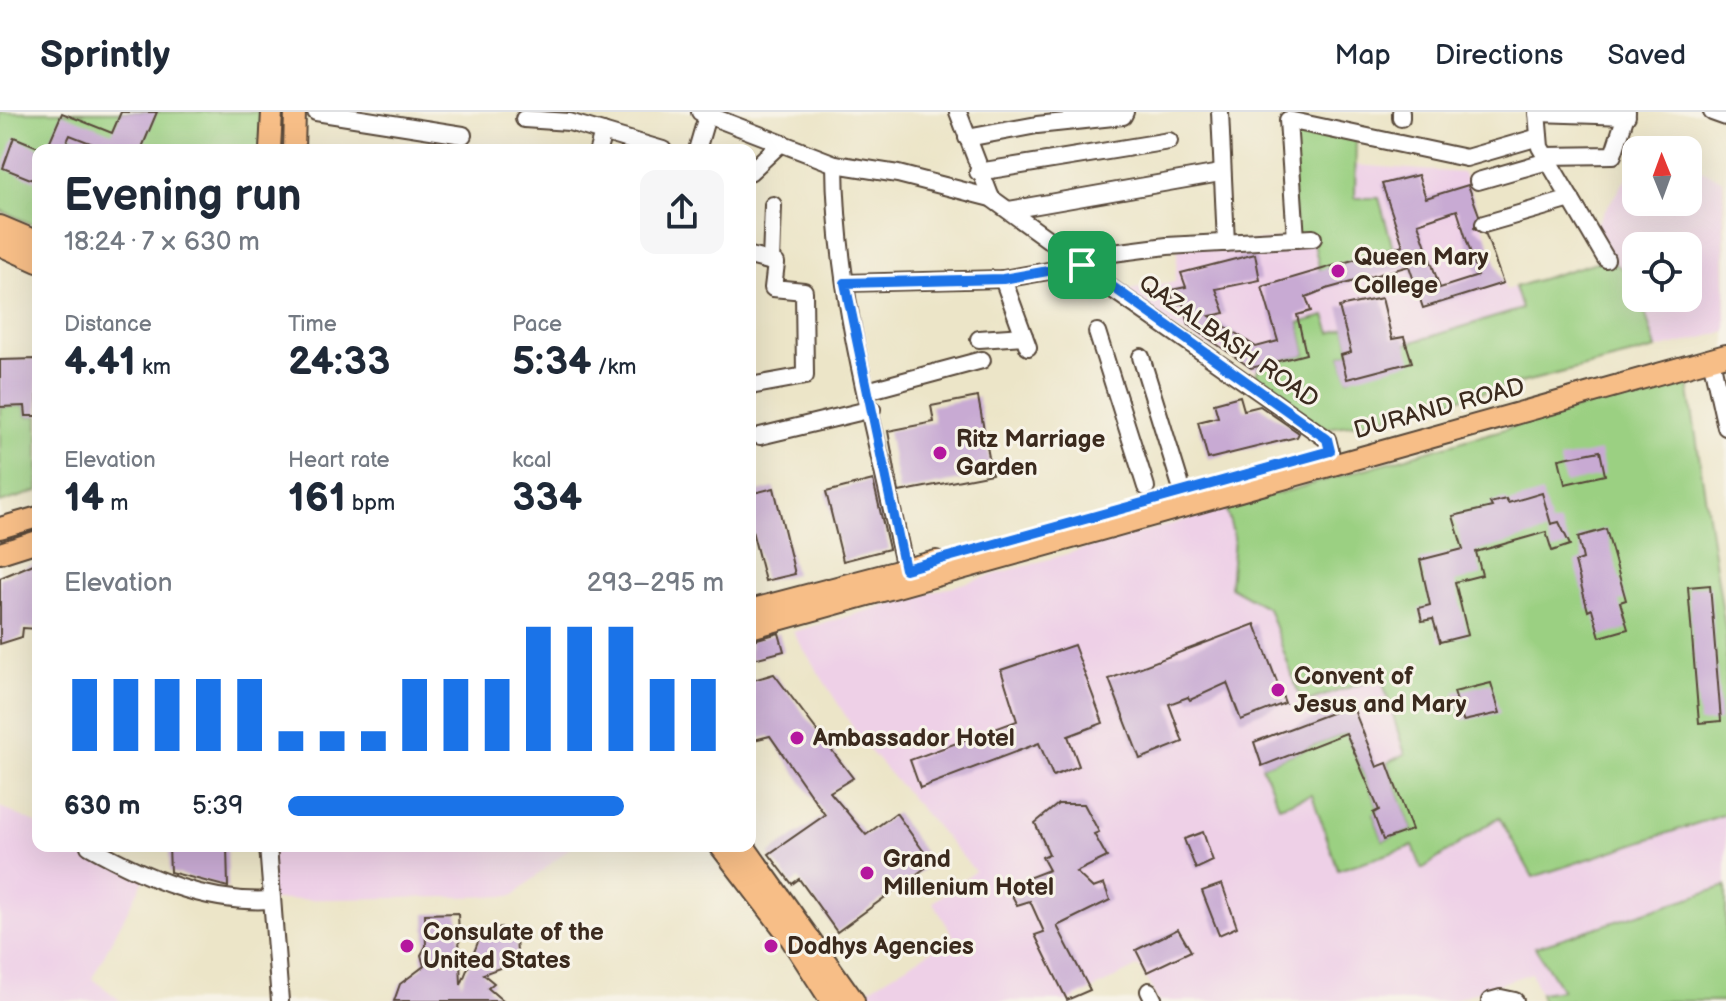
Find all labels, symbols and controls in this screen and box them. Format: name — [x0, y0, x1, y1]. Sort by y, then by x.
text: Sprintly — [40, 33, 170, 78]
text: Map — [1334, 39, 1391, 72]
text: Directions — [1435, 39, 1563, 72]
text: Saved — [1607, 39, 1686, 72]
north arrow — [1622, 136, 1702, 216]
map controls — [1622, 136, 1702, 312]
text: Evening run — [64, 170, 301, 223]
button: share — [640, 170, 724, 254]
text: 18:24 · 7 × 630 m — [64, 227, 260, 258]
pin — [1048, 231, 1116, 299]
button: locate — [1622, 232, 1702, 312]
icon: arrive — [1060, 243, 1104, 287]
place label: Queen Mary College — [1354, 243, 1489, 300]
marker: Queen Mary College — [1329, 262, 1347, 280]
street label: QAZALBASH ROAD — [1133, 268, 1324, 414]
text: Distance — [64, 311, 152, 338]
text: Time — [288, 311, 337, 338]
text: Pace — [512, 311, 562, 338]
text: 4.41 — [64, 338, 136, 386]
text: 24:33 — [288, 338, 390, 386]
text: 5:34 — [512, 338, 592, 386]
text: km — [136, 354, 171, 381]
text: /km — [592, 354, 636, 381]
street label: DURAND ROAD — [1351, 372, 1528, 445]
place label: Ritz Marriage Garden — [956, 425, 1105, 482]
marker: Ritz Marriage Garden — [931, 444, 949, 462]
text: Elevation — [64, 447, 156, 474]
text: Heart rate — [288, 447, 390, 474]
text: kcal — [512, 447, 551, 474]
text: 14 — [64, 474, 104, 522]
text: 161 — [288, 474, 346, 522]
text: 334 — [512, 474, 582, 522]
text: m — [104, 490, 129, 517]
text: bpm — [346, 490, 395, 517]
text: Elevation — [64, 568, 172, 599]
text: 293–295 m — [587, 568, 724, 599]
place label: Convent of Jesus and Mary — [1294, 662, 1467, 719]
marker: Convent of Jesus and Mary — [1269, 681, 1287, 699]
place label: Ambassador Hotel — [812, 724, 1015, 753]
marker: Ambassador Hotel — [788, 729, 806, 747]
text: 630 m — [64, 791, 140, 822]
text: 5:39 — [192, 791, 243, 822]
place label: Grand Millenium Hotel — [883, 845, 1054, 902]
marker: Grand Millenium Hotel — [858, 864, 876, 882]
place label: Consulate of the United States — [423, 918, 604, 975]
place label: Dodhys Agencies — [787, 932, 974, 961]
marker: Consulate of the United States — [398, 937, 416, 955]
marker: Dodhys Agencies — [762, 937, 780, 955]

